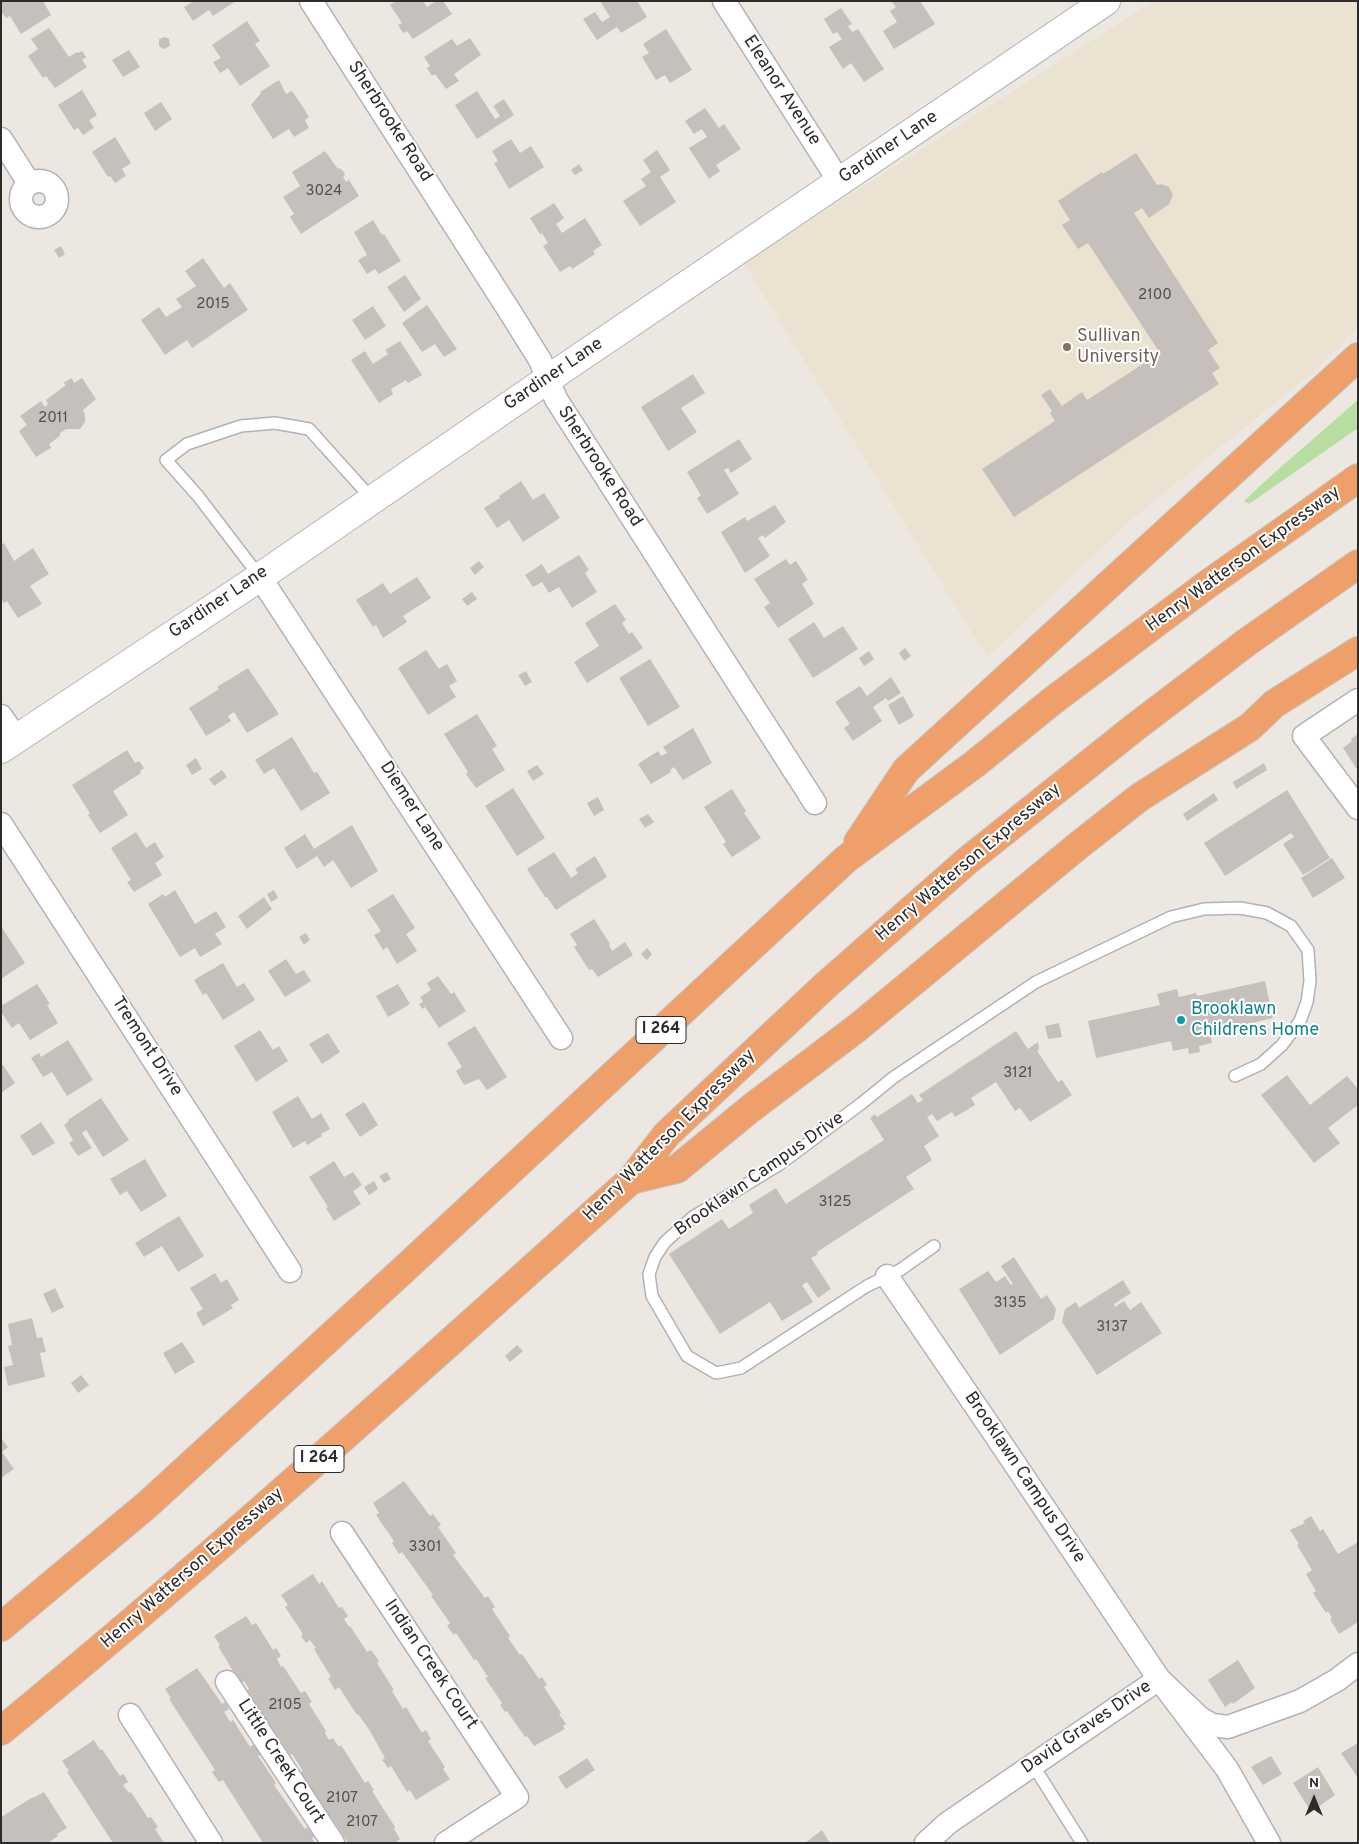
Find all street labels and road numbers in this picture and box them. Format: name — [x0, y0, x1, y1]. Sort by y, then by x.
street label: Eleanor Avenue — [737, 32, 825, 150]
street label: Sherbrooke Road — [342, 58, 436, 186]
street label: Gardiner Lane — [835, 107, 943, 189]
street label: Gardiner Lane — [500, 334, 608, 416]
street label: Sherbrooke Road — [552, 403, 646, 531]
street label: Henry Watterson Expressway — [1143, 482, 1345, 638]
street label: Gardiner Lane — [165, 562, 273, 644]
street label: Diemer Lane — [374, 758, 448, 856]
street label: Henry Watterson Expressway — [872, 779, 1066, 947]
street label: Tremont Drive — [106, 993, 186, 1101]
road number: I 264 — [636, 1016, 686, 1044]
street label: Henry Watterson Expressway — [579, 1045, 761, 1227]
street label: Brooklawn Campus Drive — [671, 1108, 849, 1242]
street label: Brooklawn Campus Drive — [959, 1388, 1089, 1568]
road number: I 264 — [294, 1446, 344, 1472]
street label: Henry Watterson Expressway — [97, 1484, 289, 1654]
street label: Indian Creek Court — [379, 1596, 481, 1734]
street label: David Graves Drive — [1018, 1677, 1156, 1779]
street label: Little Creek Court — [232, 1696, 328, 1828]

